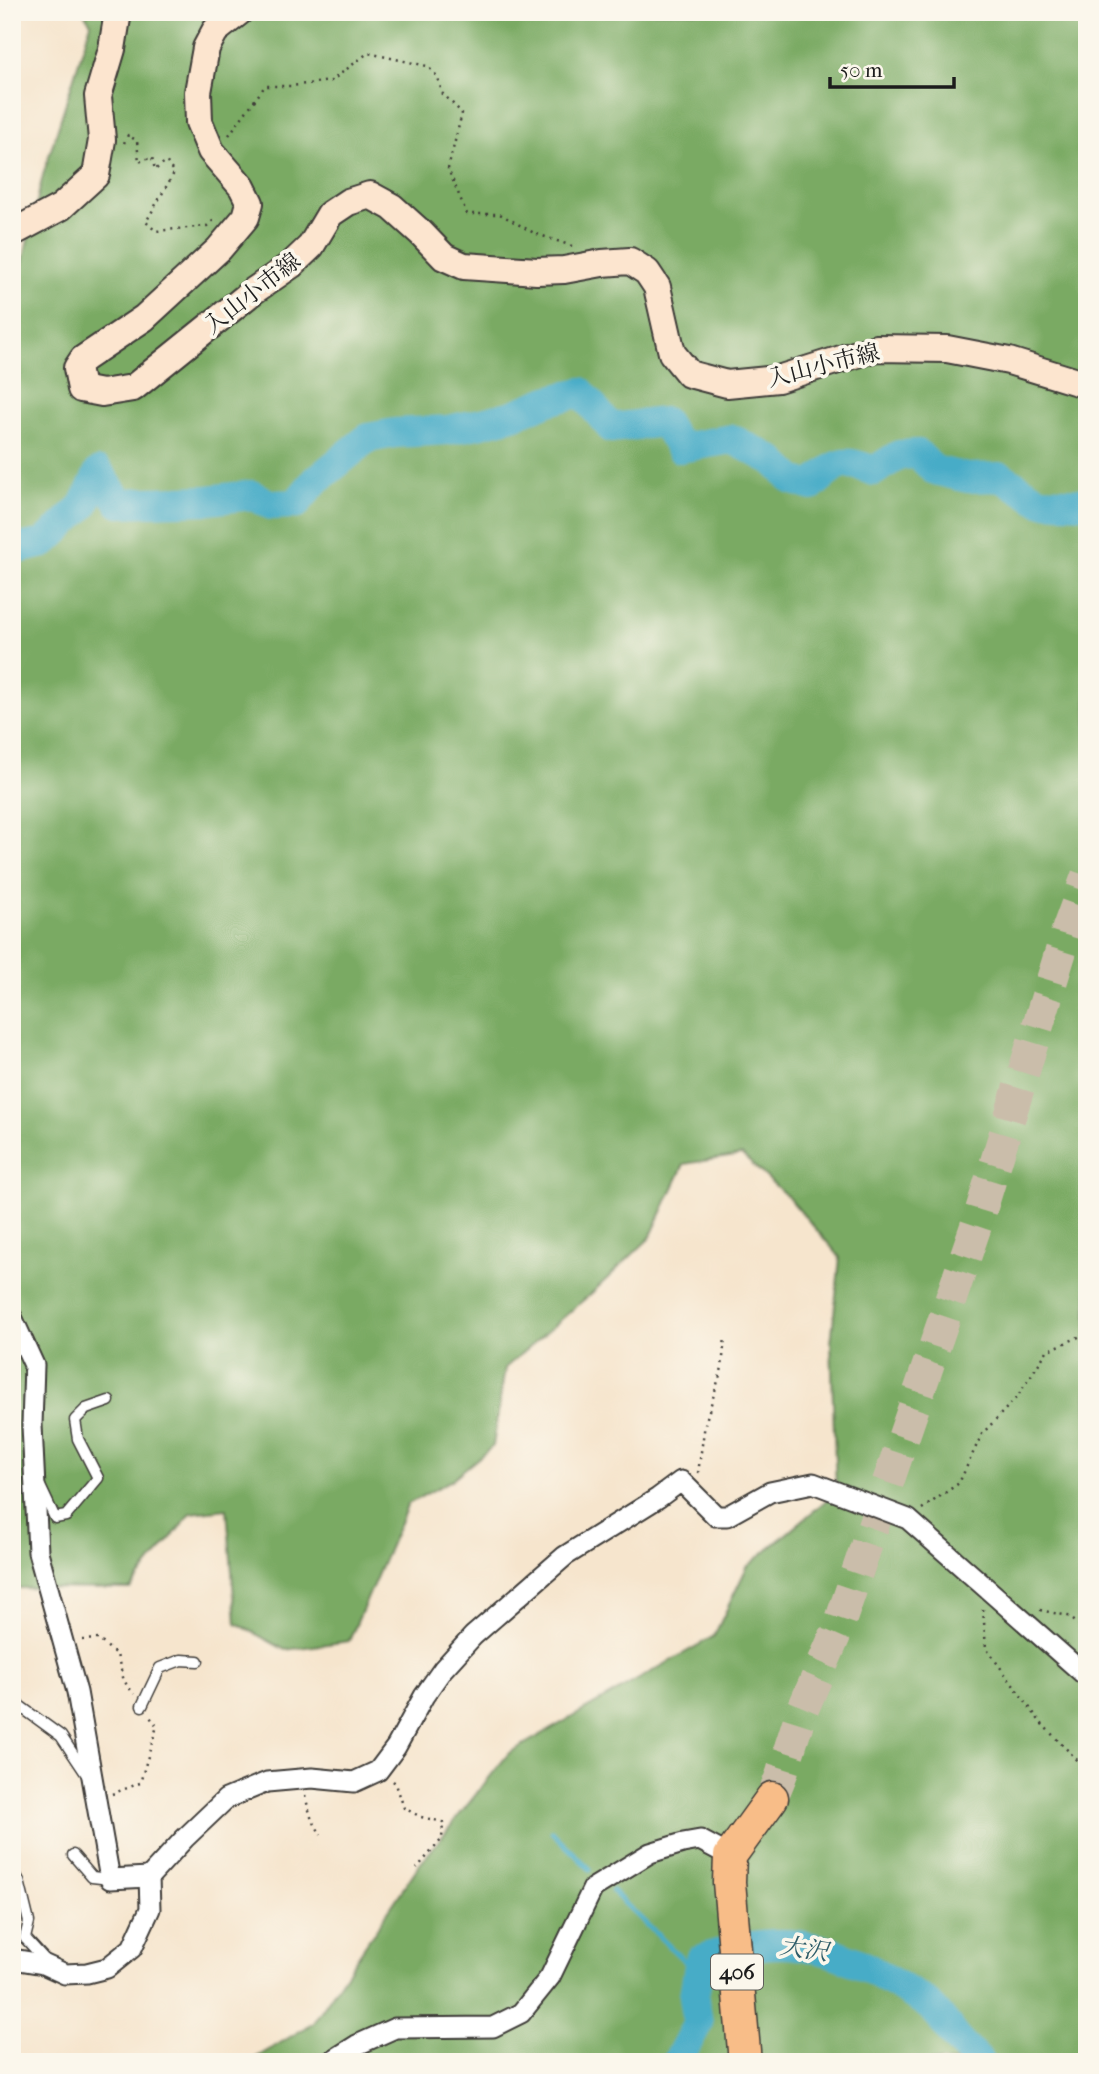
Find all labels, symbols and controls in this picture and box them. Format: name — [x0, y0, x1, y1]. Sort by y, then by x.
scale bar — [830, 46, 954, 90]
text: 50 m — [840, 58, 883, 82]
street label: 入山小市線 — [199, 247, 306, 339]
street label: 入山小市線 — [764, 338, 882, 392]
water label: 大沢 — [778, 1932, 833, 1967]
road number: 406 — [711, 1954, 763, 1990]

